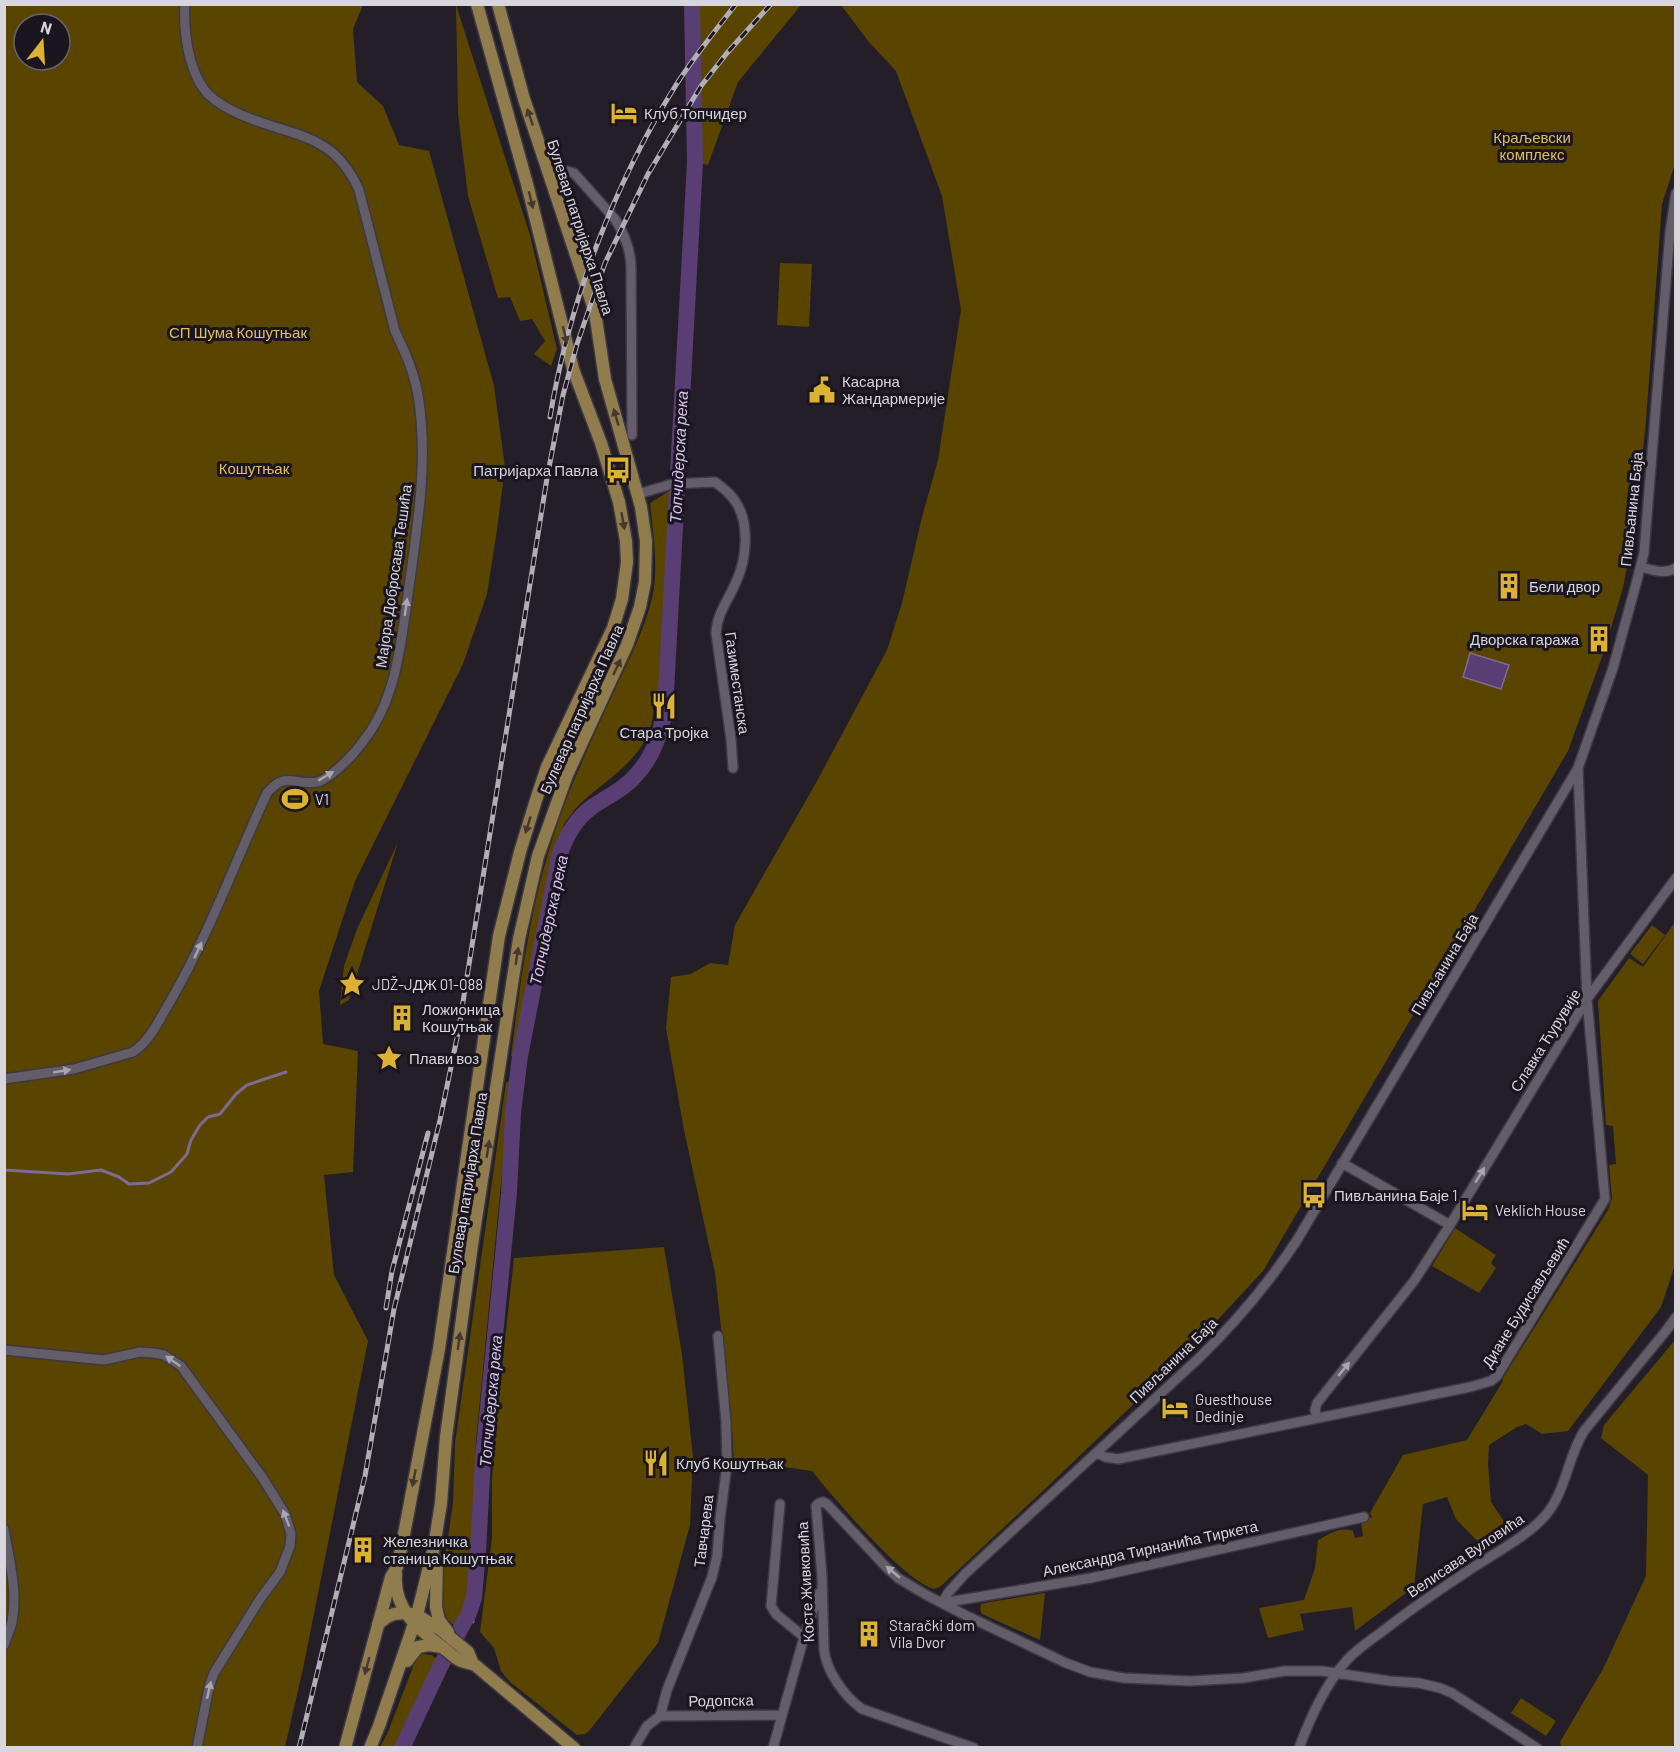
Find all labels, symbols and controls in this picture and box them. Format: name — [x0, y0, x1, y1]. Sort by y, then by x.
north arrow — [12, 12, 72, 72]
text: N — [39, 17, 54, 38]
hotel icon: Клуб Топчидер — [609, 98, 639, 128]
place label: Клуб Топчидер — [644, 104, 747, 122]
one-way arrow — [525, 108, 534, 126]
park label: Краљевски комплекс — [1493, 128, 1571, 163]
street label: Булевар патријарха Павла — [544, 137, 618, 318]
one-way arrow — [526, 191, 536, 209]
park label: СП Шума Кошутњак — [169, 323, 307, 341]
one-way arrow — [560, 326, 570, 344]
place label: Касарна Жандармерије — [842, 372, 945, 407]
public building icon: Касарна Жандармерије — [807, 375, 837, 405]
water label: Топчидерска река — [665, 390, 691, 524]
one-way arrow — [611, 408, 620, 426]
street label: Пивљанина Баја — [1616, 450, 1646, 567]
bus stop icon: Патријарха Павла — [603, 455, 633, 485]
park label: Кошутњак — [219, 459, 290, 477]
place label: Патријарха Павла — [473, 461, 599, 479]
street label: Мајора Добросава Тешића — [371, 482, 415, 669]
one-way arrow — [619, 512, 628, 531]
building icon: Бели двор — [1494, 571, 1524, 601]
place label: Бели двор — [1529, 577, 1600, 595]
one-way arrow — [402, 597, 411, 616]
street label: Булевар патријарха Павла — [535, 621, 627, 796]
building icon: Дворска гаража — [1584, 624, 1614, 654]
place label: Дворска гаража — [1470, 630, 1580, 648]
street label: Газиместанска — [722, 631, 754, 736]
one-way arrow — [613, 658, 622, 675]
restaurant icon: Стара Тројка — [649, 691, 679, 721]
place label: Стара Тројка — [619, 723, 709, 741]
one-way arrow — [318, 771, 334, 782]
sports icon: V1 — [280, 784, 310, 814]
place label: V1 — [315, 790, 329, 808]
one-way arrow — [523, 817, 532, 835]
water label: Топчидерска река — [525, 853, 571, 987]
street label: Пивљанина Баја — [1407, 909, 1482, 1018]
one-way arrow — [194, 942, 203, 959]
one-way arrow — [512, 946, 521, 965]
place icon: JDŽ-JДЖ 01-088 — [337, 969, 367, 999]
place label: JDŽ-JДЖ 01-088 — [372, 975, 483, 993]
street label: Славка Ћурувије — [1506, 985, 1584, 1095]
place label: Ложионица Кошутњак — [422, 1000, 501, 1035]
building icon: Ложионица Кошутњак — [387, 1003, 417, 1033]
place icon: Плави воз — [374, 1043, 404, 1073]
place label: Плави воз — [409, 1049, 479, 1067]
one-way arrow — [53, 1066, 72, 1075]
street label: Булевар патријарха Павла — [444, 1090, 490, 1275]
one-way arrow — [484, 1139, 493, 1158]
one-way arrow — [1475, 1166, 1485, 1183]
bus stop icon: Пивљанина Баје 1 — [1299, 1180, 1329, 1210]
place label: Пивљанина Баје 1 — [1334, 1186, 1457, 1204]
hotel icon: Veklich House — [1460, 1195, 1490, 1225]
place label: Veklich House — [1495, 1201, 1586, 1219]
street label: Диане Будисављевић — [1477, 1233, 1573, 1371]
street label: Пивљанина Баја — [1125, 1313, 1221, 1406]
one-way arrow — [454, 1332, 463, 1351]
water label: Топчидерска река — [475, 1334, 505, 1468]
one-way arrow — [166, 1355, 182, 1367]
one-way arrow — [1338, 1361, 1351, 1377]
place label: Guesthouse Dedinje — [1195, 1390, 1272, 1425]
hotel icon: Guesthouse Dedinje — [1160, 1393, 1190, 1423]
restaurant icon: Клуб Кошутњак — [641, 1448, 671, 1478]
place label: Клуб Кошутњак — [676, 1454, 784, 1472]
one-way arrow — [409, 1468, 418, 1487]
street label: Тавчарева — [690, 1493, 716, 1568]
one-way arrow — [281, 1509, 291, 1527]
street label: Велисава Вуловића — [1403, 1509, 1527, 1601]
street label: Александра Тирнанића Тиркета — [1041, 1516, 1260, 1580]
street label: Косте Живковића — [793, 1520, 817, 1643]
place label: Железничка станица Кошутњак — [383, 1532, 513, 1567]
building icon: Железничка станица Кошутњак — [348, 1535, 378, 1565]
one-way arrow — [886, 1566, 901, 1579]
place label: Starački dom Vila Dvor — [889, 1616, 975, 1651]
building icon: Starački dom Vila Dvor — [854, 1619, 884, 1649]
one-way arrow — [361, 1657, 371, 1675]
one-way arrow — [205, 1680, 214, 1699]
street label: Родопска — [688, 1690, 754, 1710]

